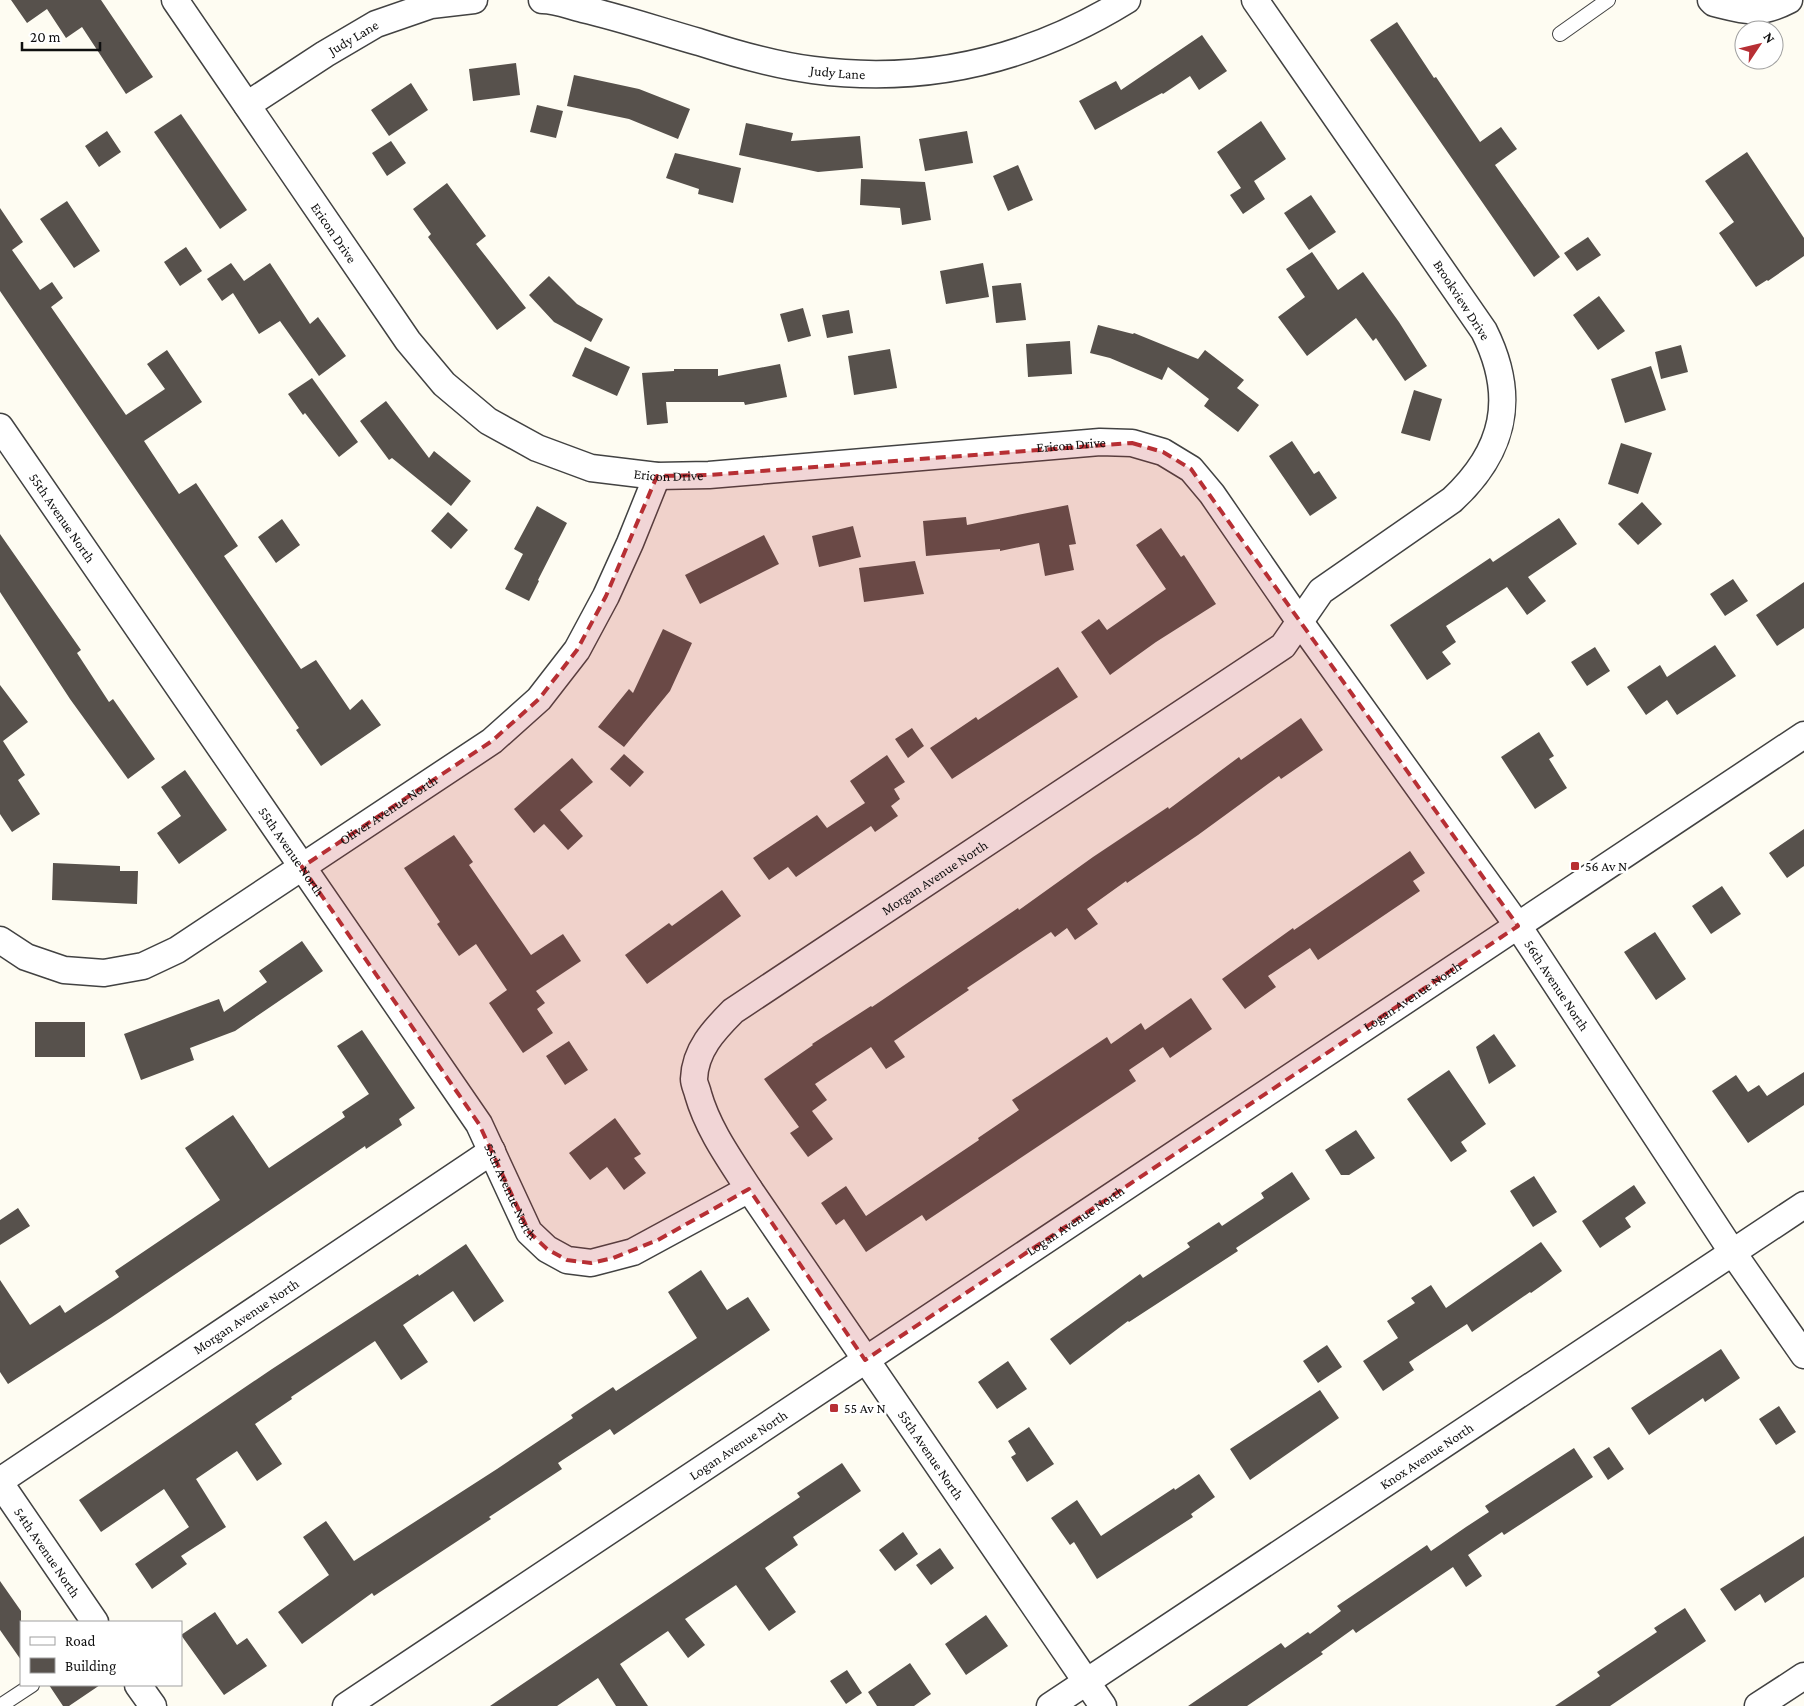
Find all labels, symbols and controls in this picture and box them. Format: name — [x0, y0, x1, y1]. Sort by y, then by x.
street label: Judy Lane — [324, 16, 381, 59]
scale bar — [22, 20, 100, 52]
north arrow — [1734, 20, 1784, 70]
text: 20 m — [30, 29, 61, 45]
text: N — [1760, 29, 1779, 46]
street label: Judy Lane — [807, 61, 865, 82]
street label: Ericon Drive — [308, 200, 360, 266]
street label: Brookview Drive — [1430, 257, 1494, 343]
street label: Ericon Drive — [1036, 434, 1106, 455]
street label: Ericon Drive — [633, 465, 703, 484]
street label: 55th Avenue North — [26, 470, 99, 566]
street label: Oliver Avenue North — [336, 771, 441, 848]
street label: 55th Avenue North — [255, 804, 328, 900]
street label: Morgan Avenue North — [878, 836, 991, 918]
place label: 56 Av N — [1585, 858, 1627, 874]
marker: 56 Av N — [1569, 860, 1581, 872]
street label: 56th Avenue North — [1521, 937, 1593, 1034]
street label: Logan Avenue North — [1360, 957, 1465, 1034]
street label: 55th Avenue North — [481, 1140, 540, 1243]
street label: Logan Avenue North — [1023, 1182, 1128, 1259]
street label: Morgan Avenue North — [190, 1275, 302, 1357]
place label: 55 Av N — [844, 1400, 886, 1416]
marker: 55 Av N — [828, 1402, 840, 1414]
street label: Logan Avenue North — [686, 1406, 790, 1483]
street label: 55th Avenue North — [895, 1407, 967, 1503]
street label: Knox Avenue North — [1377, 1419, 1477, 1493]
street label: 54th Avenue North — [11, 1504, 84, 1601]
legend — [20, 1621, 182, 1686]
text: Road — [65, 1633, 96, 1649]
text: Building — [65, 1658, 116, 1675]

